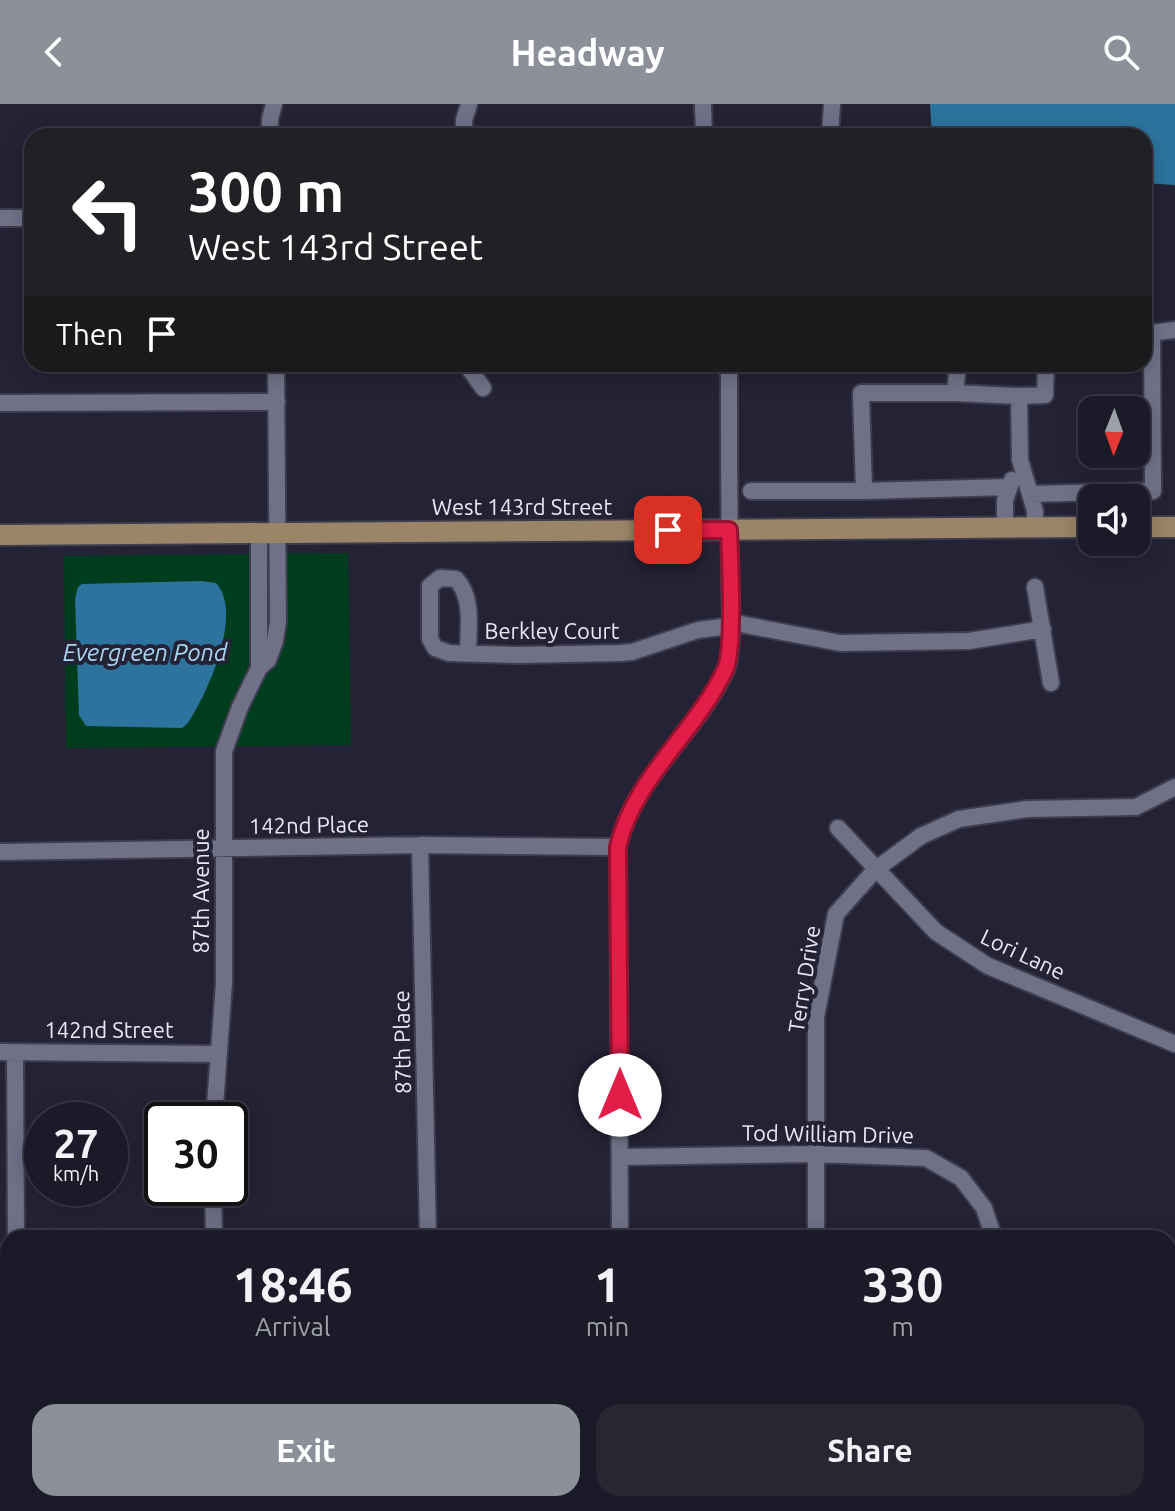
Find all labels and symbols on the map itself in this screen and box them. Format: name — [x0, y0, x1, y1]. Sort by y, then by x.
north arrow — [1078, 396, 1150, 468]
street label: West 143rd Street — [432, 494, 612, 519]
pin — [634, 496, 702, 564]
street label: Berkley Court — [485, 618, 620, 643]
water label: Evergreen Pond — [63, 639, 228, 666]
street label: 142nd Place — [249, 811, 369, 838]
street label: 87th Avenue — [188, 828, 213, 954]
street label: Lori Lane — [977, 923, 1069, 984]
street label: Terry Drive — [783, 924, 824, 1034]
street label: 87th Place — [388, 990, 415, 1094]
street label: 142nd Street — [44, 1017, 174, 1042]
position arrow — [578, 1053, 662, 1137]
speed limit sign: 30 — [144, 1102, 248, 1206]
street label: Tod William Drive — [742, 1119, 914, 1148]

